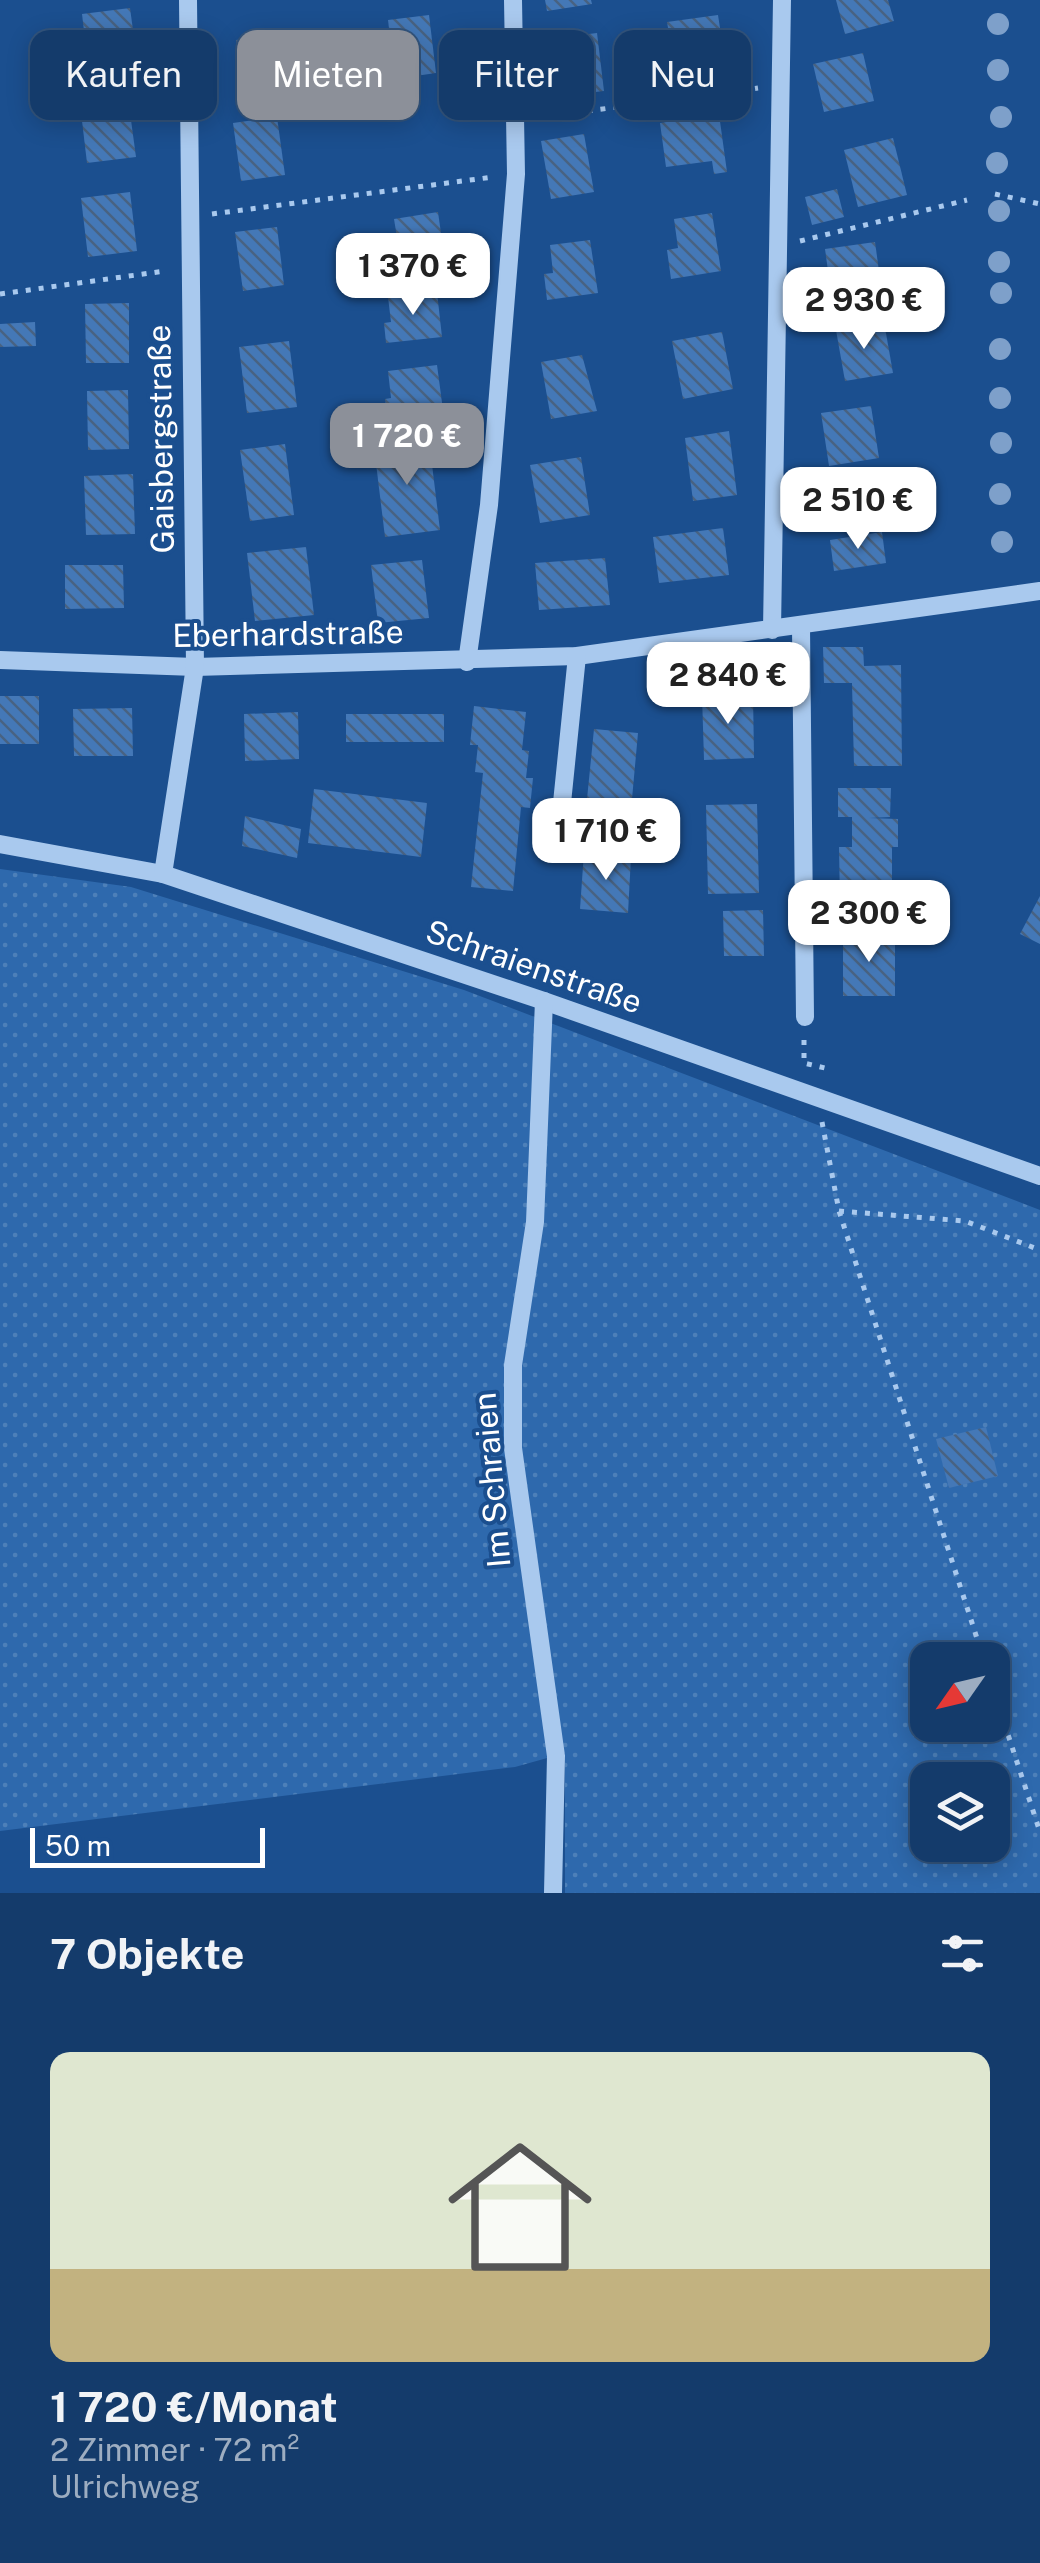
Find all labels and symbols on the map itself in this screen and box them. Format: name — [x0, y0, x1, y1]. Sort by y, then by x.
pin: 1 370 € — [321, 233, 505, 318]
pin: 2 930 € — [772, 267, 956, 352]
street label: Gaisbergstraße — [140, 324, 181, 554]
pin: 1 720 € — [315, 403, 499, 488]
pin: 2 510 € — [766, 467, 950, 552]
street label: Eberhardstraße — [172, 613, 404, 654]
pin: 2 840 € — [636, 642, 820, 727]
pin: 1 710 € — [514, 798, 698, 883]
pin: 2 300 € — [777, 880, 961, 965]
street label: Schraienstraße — [421, 912, 647, 1021]
street label: Im Schraien — [465, 1391, 518, 1569]
north arrow — [910, 1642, 1010, 1742]
scale bar — [30, 1823, 265, 1868]

